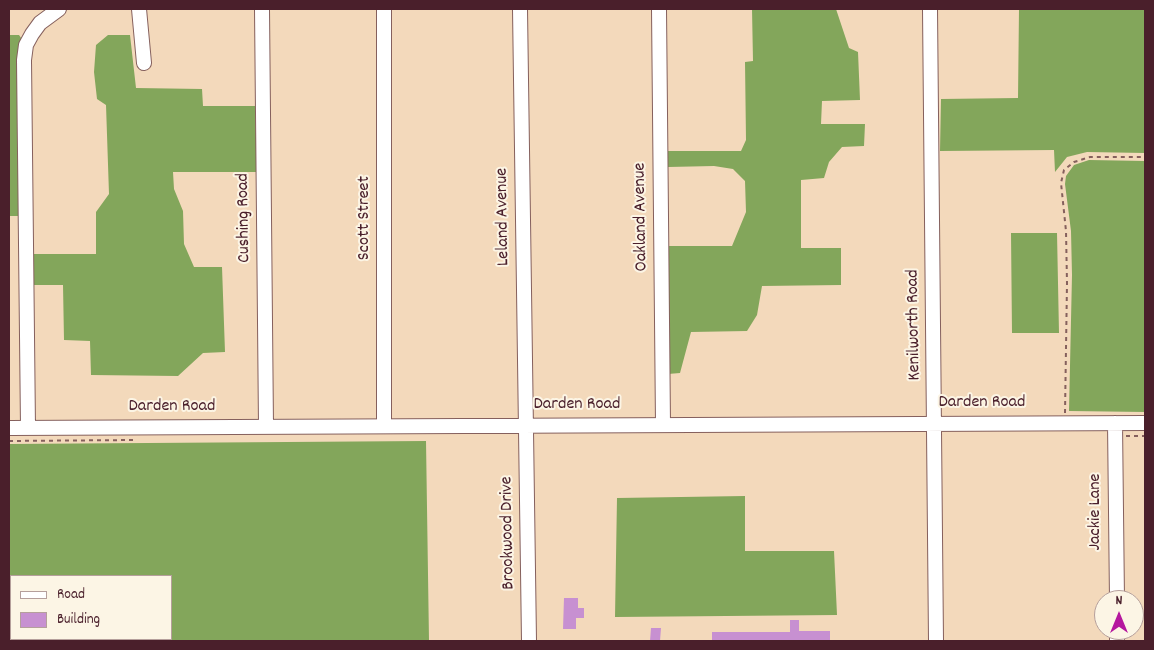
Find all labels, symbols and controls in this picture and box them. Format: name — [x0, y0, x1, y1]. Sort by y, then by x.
street label: Oakland Avenue — [630, 162, 654, 272]
street label: Leland Avenue — [492, 168, 516, 266]
street label: Cushing Road — [233, 173, 257, 263]
street label: Scott Street — [355, 176, 377, 260]
street label: Kenilworth Road — [903, 269, 927, 381]
street label: Darden Road — [939, 393, 1025, 415]
street label: Darden Road — [534, 395, 620, 417]
street label: Darden Road — [129, 397, 215, 419]
street label: Jackie Lane — [1086, 474, 1108, 550]
street label: Brookwood Drive — [497, 476, 521, 590]
legend — [10, 575, 172, 640]
text: Road — [57, 584, 85, 606]
north arrow — [1094, 590, 1144, 640]
text: N — [1116, 591, 1122, 611]
text: Building — [57, 609, 100, 631]

